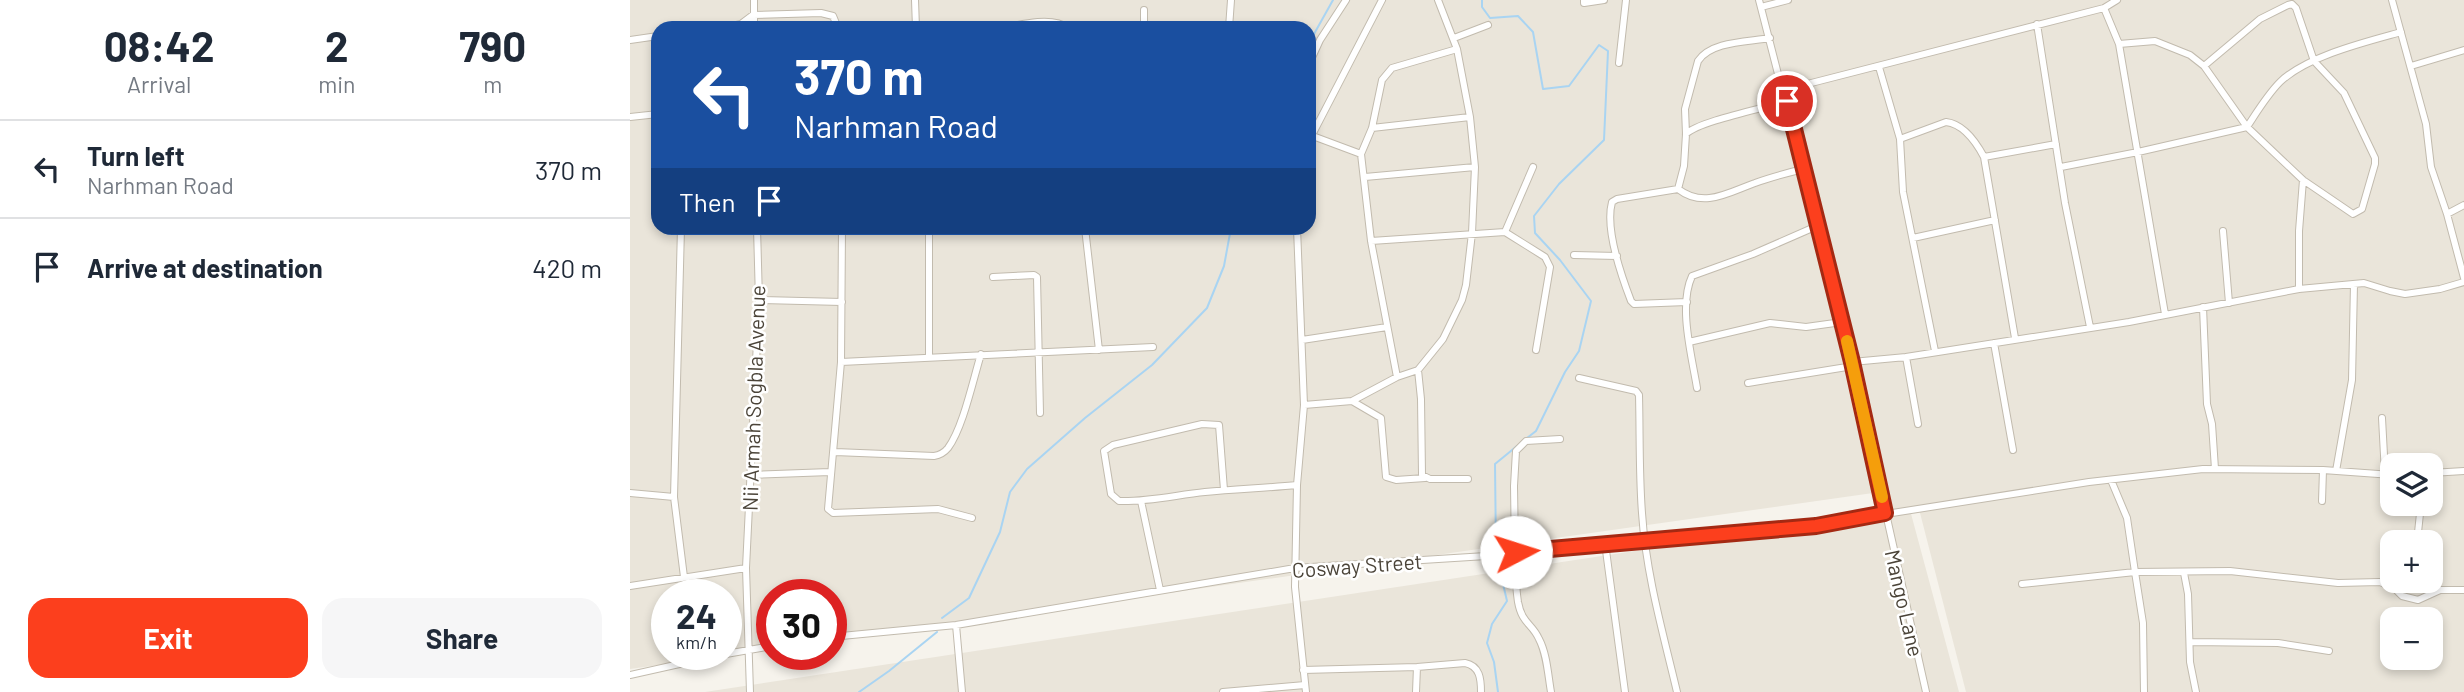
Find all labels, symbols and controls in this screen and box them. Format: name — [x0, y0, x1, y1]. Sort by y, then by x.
text: 08:42 — [104, 20, 215, 70]
text: 2 — [325, 20, 349, 70]
text: 790 — [459, 20, 526, 70]
text: 370 m — [794, 46, 923, 105]
icon: left — [679, 49, 770, 140]
text: Arrival — [127, 70, 191, 98]
text: min — [318, 70, 356, 98]
text: m — [483, 70, 502, 98]
pin — [1757, 71, 1817, 131]
icon: arrive — [1768, 82, 1806, 120]
text: Narhman Road — [794, 106, 998, 144]
text: Turn left — [87, 140, 185, 171]
icon: left — [28, 150, 66, 188]
text: 370 m — [535, 154, 602, 185]
text: Narhman Road — [87, 171, 234, 199]
icon: arrive — [750, 182, 788, 220]
text: Then — [679, 186, 736, 217]
icon: arrive — [28, 248, 66, 286]
text: Arrive at destination — [87, 252, 323, 283]
text: 420 m — [532, 252, 602, 283]
street label: Nii Armah Sogbla Avenue — [737, 285, 769, 511]
map controls — [2380, 453, 2443, 670]
button: layers — [2380, 453, 2443, 516]
position arrow — [1479, 515, 1553, 589]
button: + — [2380, 530, 2443, 593]
street label: Mango Lane — [1881, 547, 1929, 659]
street label: Cosway Street — [1291, 548, 1423, 582]
speed limit sign: 30 — [756, 579, 847, 670]
text: 24 — [676, 594, 717, 636]
button: Exit — [28, 598, 308, 678]
button: Share — [322, 598, 602, 678]
button: − — [2380, 607, 2443, 670]
text: km/h — [676, 631, 717, 653]

